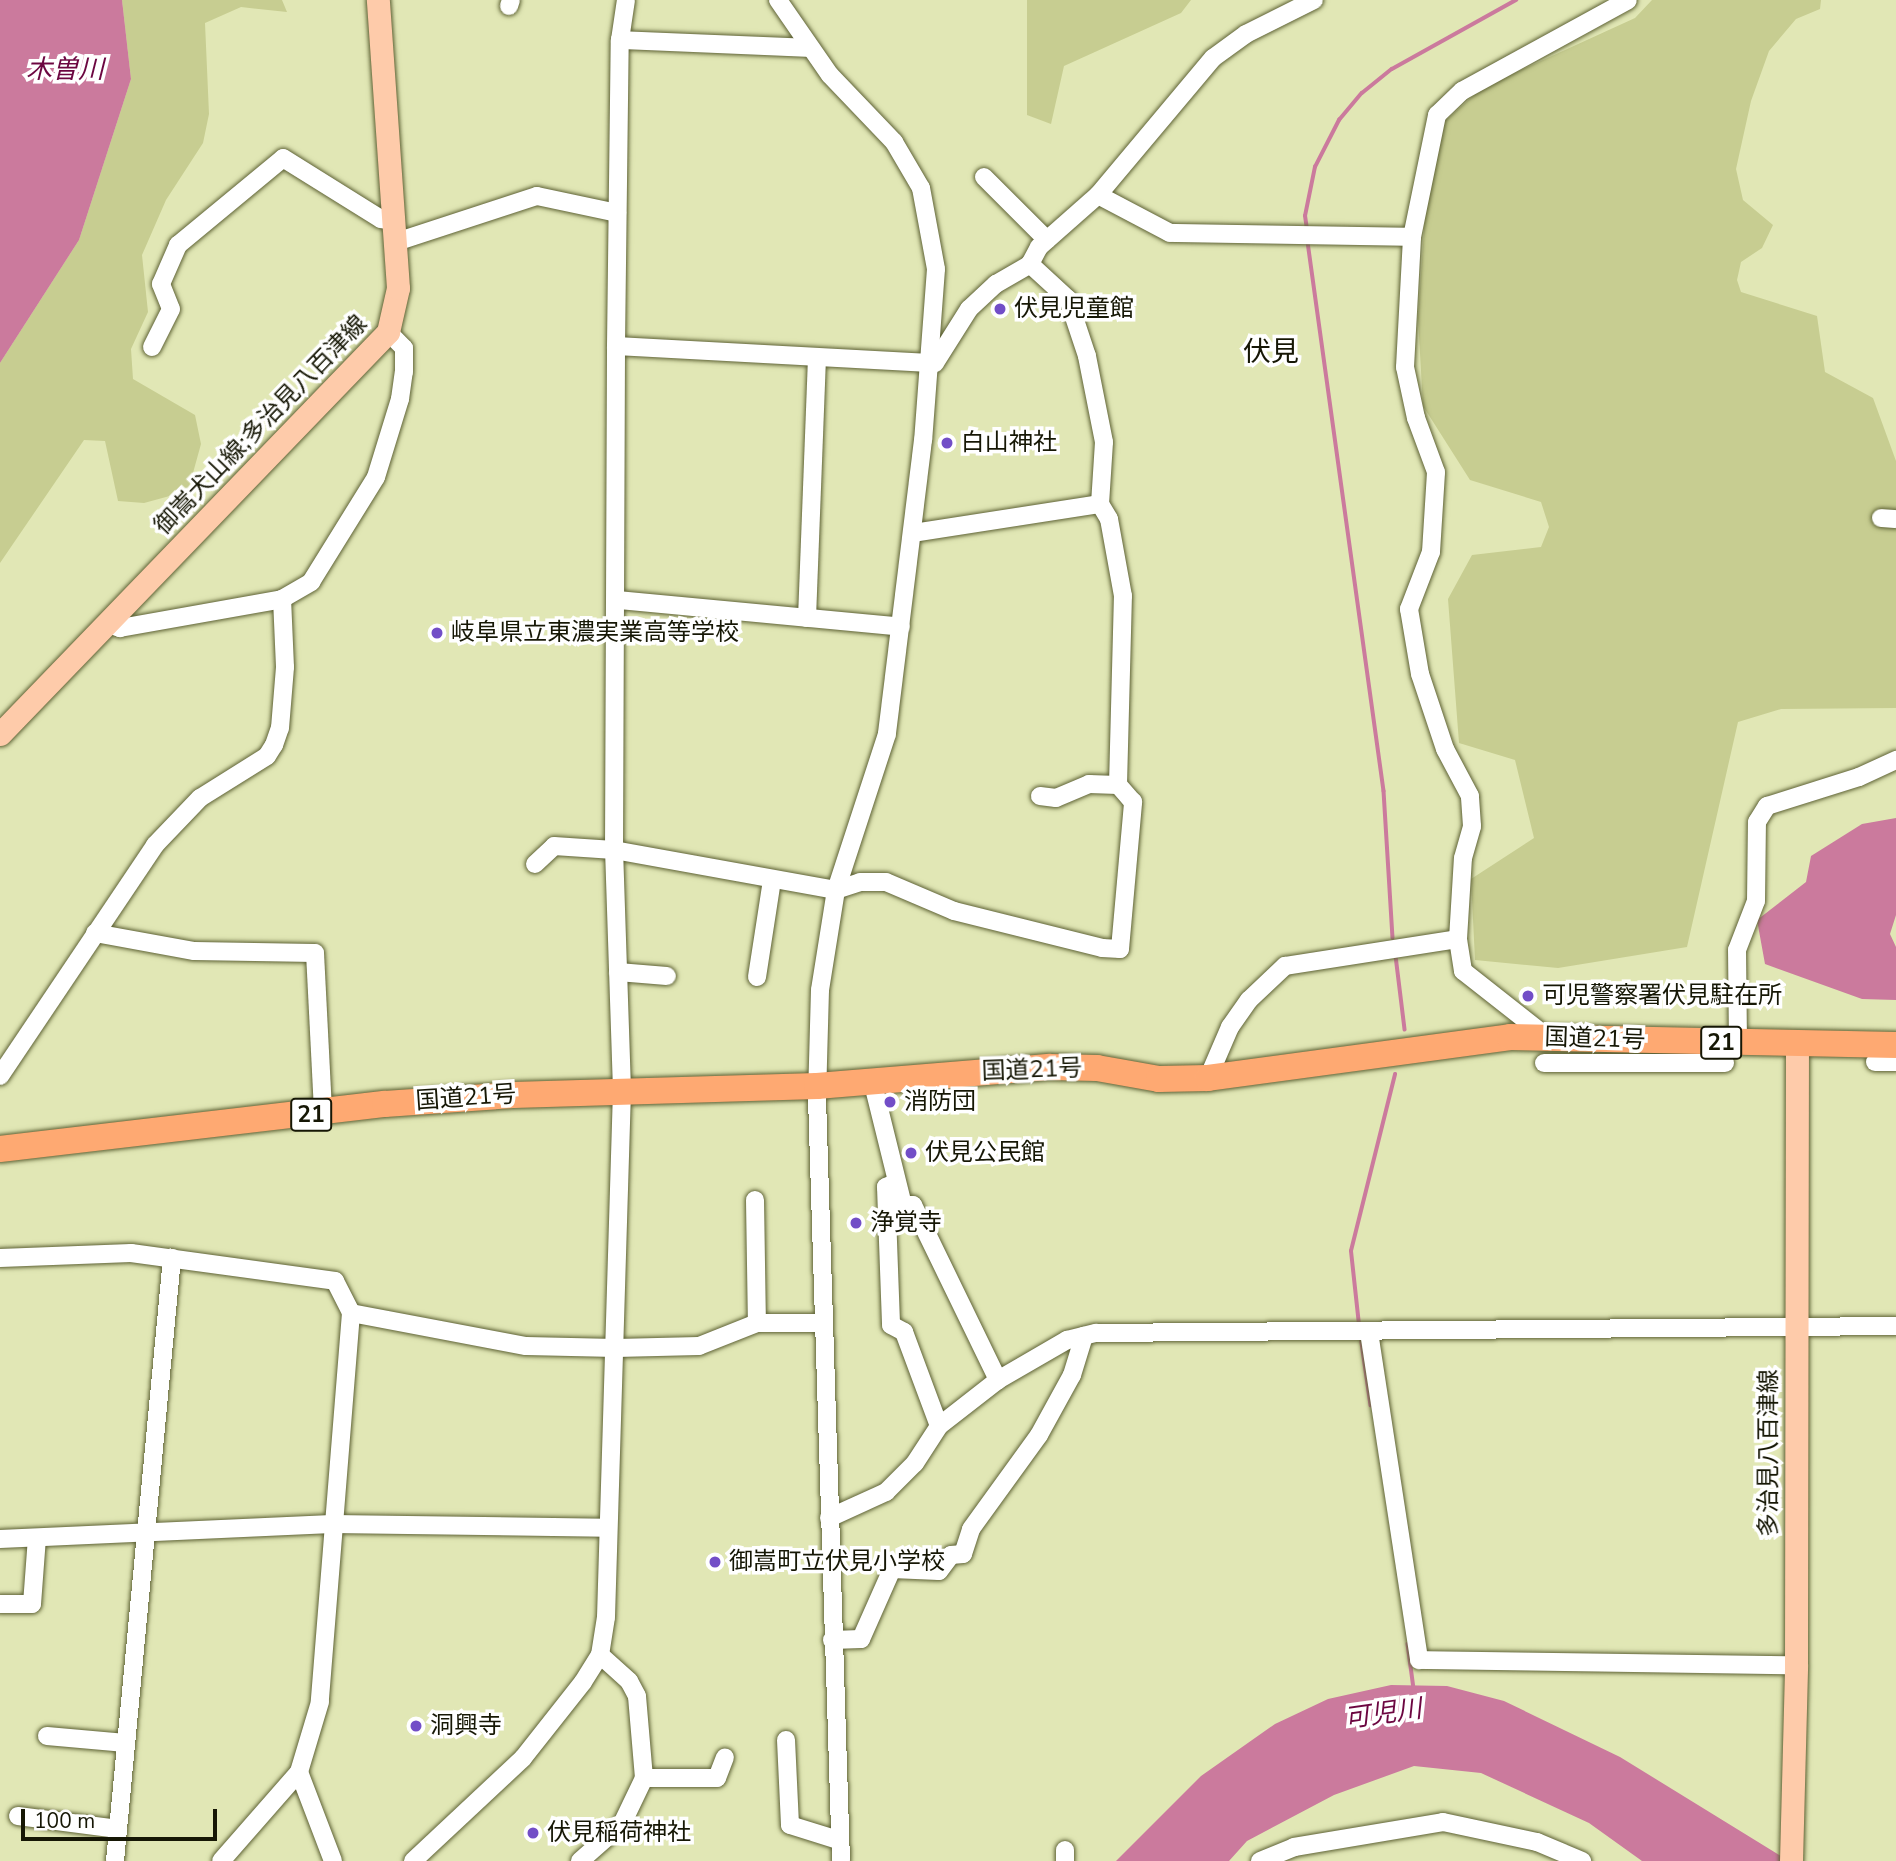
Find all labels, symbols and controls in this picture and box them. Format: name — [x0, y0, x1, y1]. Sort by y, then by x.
water label: 木曽川 — [26, 54, 104, 86]
place label: 伏見児童館 — [1014, 295, 1134, 323]
marker: 伏見児童館 — [992, 301, 1008, 317]
street label: 御嵩犬山線;多治見八百津線 — [149, 309, 373, 541]
district label: 伏見 — [1243, 335, 1299, 369]
place label: 白山神社 — [961, 429, 1057, 457]
marker: 白山神社 — [939, 435, 955, 451]
place label: 岐阜県立東濃実業高等学校 — [451, 619, 739, 647]
marker: 岐阜県立東濃実業高等学校 — [429, 625, 445, 641]
place label: 可児警察署伏見駐在所 — [1542, 982, 1782, 1010]
marker: 可児警察署伏見駐在所 — [1520, 988, 1536, 1004]
street label: 国道21号 — [1544, 1023, 1646, 1055]
road number: 21 — [1700, 1024, 1742, 1062]
street label: 国道21号 — [981, 1054, 1083, 1086]
street label: 国道21号 — [415, 1080, 517, 1116]
place label: 消防団 — [904, 1088, 976, 1116]
marker: 消防団 — [882, 1094, 898, 1110]
road number: 21 — [290, 1096, 332, 1134]
place label: 伏見公民館 — [925, 1139, 1045, 1167]
marker: 伏見公民館 — [903, 1145, 919, 1161]
place label: 浄覚寺 — [870, 1209, 942, 1237]
marker: 浄覚寺 — [848, 1215, 864, 1231]
street label: 多治見八百津線 — [1755, 1369, 1783, 1537]
place label: 御嵩町立伏見小学校 — [729, 1548, 945, 1576]
marker: 御嵩町立伏見小学校 — [707, 1554, 723, 1570]
water label: 可児川 — [1342, 1693, 1424, 1735]
place label: 洞興寺 — [430, 1712, 502, 1740]
marker: 洞興寺 — [408, 1718, 424, 1734]
scale bar — [24, 1794, 220, 1838]
text: 100 m — [34, 1807, 95, 1835]
place label: 伏見稲荷神社 — [547, 1819, 691, 1847]
marker: 伏見稲荷神社 — [525, 1825, 541, 1841]

